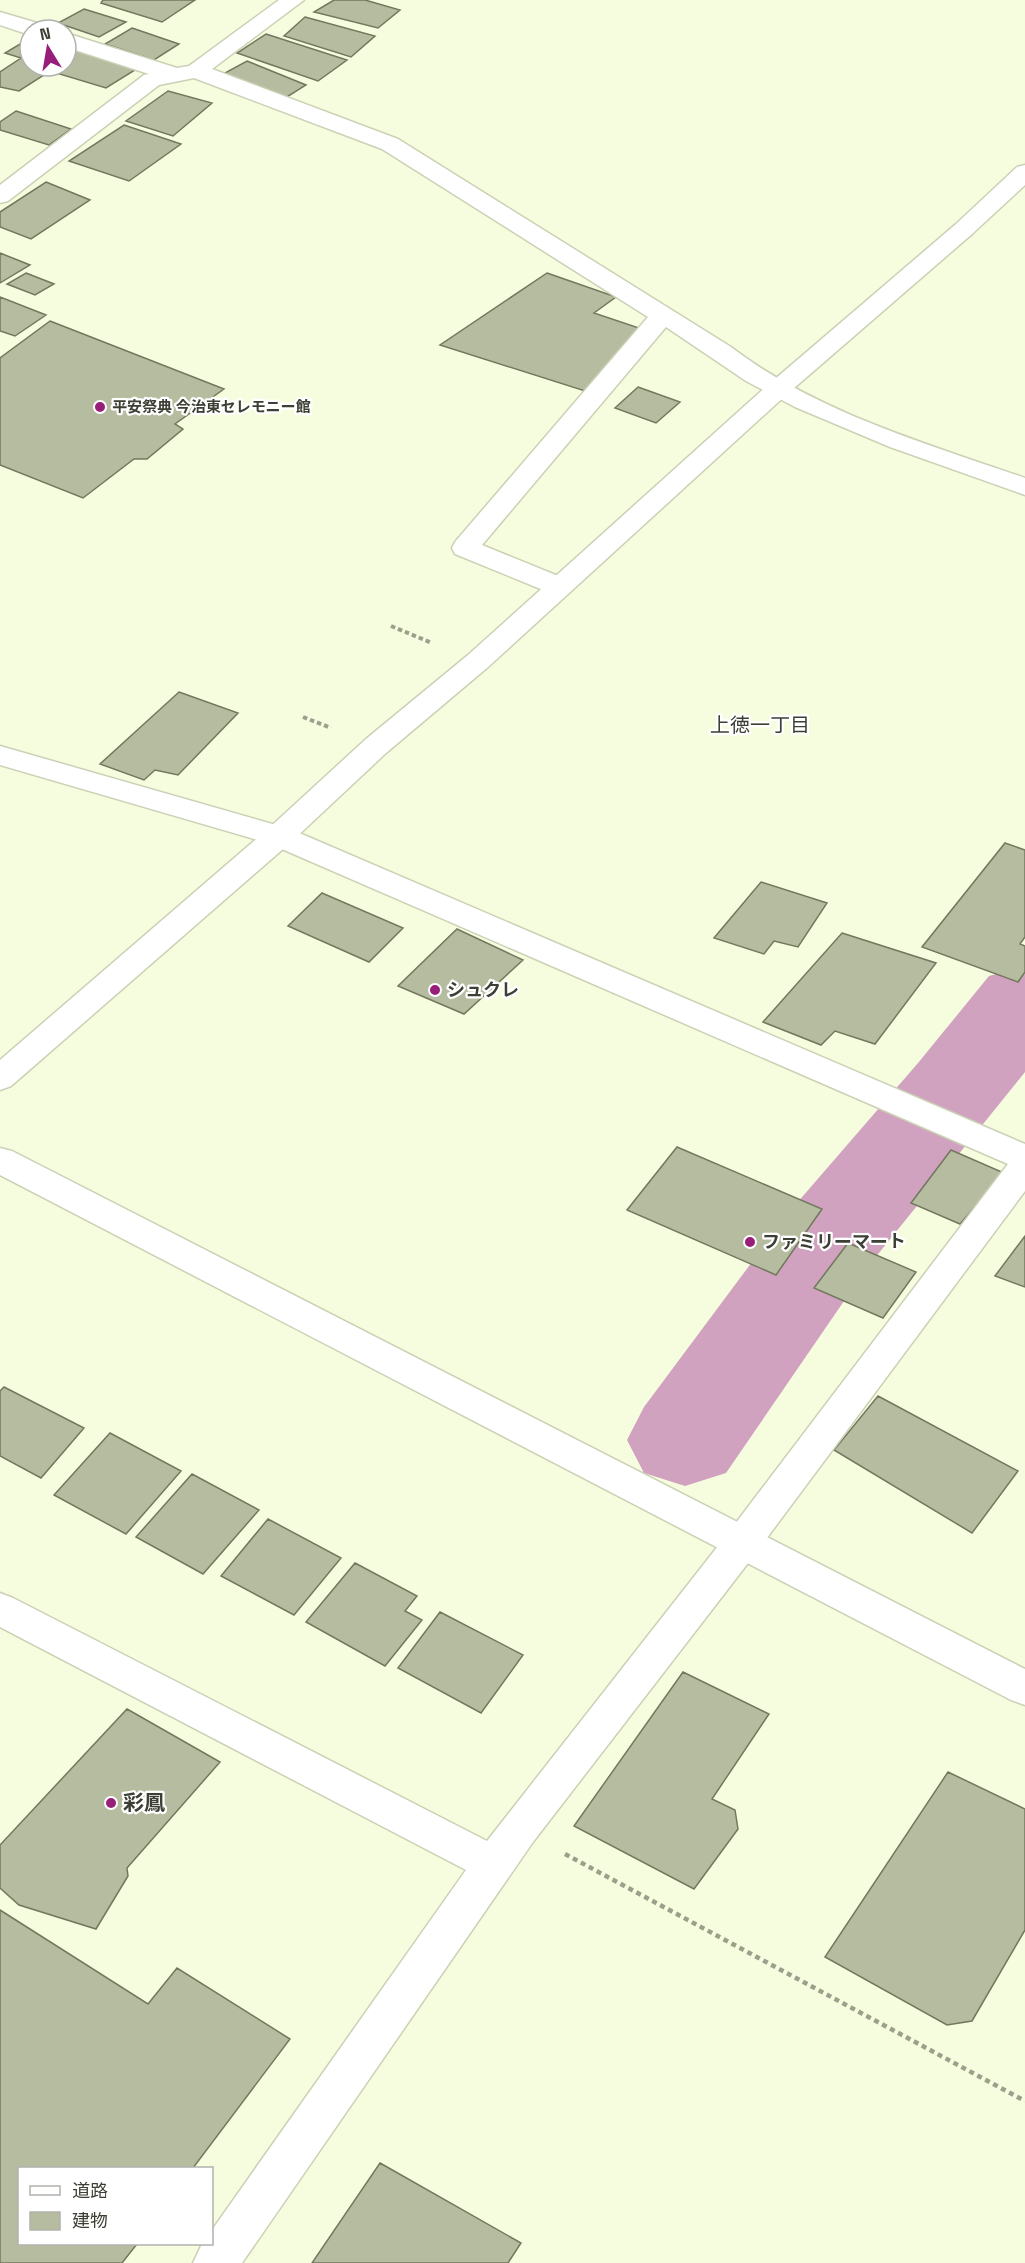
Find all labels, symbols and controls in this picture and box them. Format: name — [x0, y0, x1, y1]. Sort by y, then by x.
north arrow — [18, 18, 78, 78]
text: N — [38, 22, 53, 45]
place label: 平安祭典 今治東セレモニー館 — [112, 397, 311, 416]
marker: 平安祭典 今治東セレモニー館 — [93, 400, 107, 414]
district label: 上徳一丁目 — [710, 712, 810, 738]
place label: シュクレ — [447, 978, 519, 1001]
marker: シュクレ — [428, 983, 442, 997]
place label: ファミリーマート — [762, 1230, 906, 1253]
marker: ファミリーマート — [743, 1235, 757, 1249]
place label: 彩鳳 — [123, 1789, 165, 1816]
marker: 彩鳳 — [104, 1796, 118, 1810]
legend — [18, 2167, 213, 2245]
text: 道路 — [72, 2179, 108, 2202]
text: 建物 — [72, 2209, 108, 2232]

